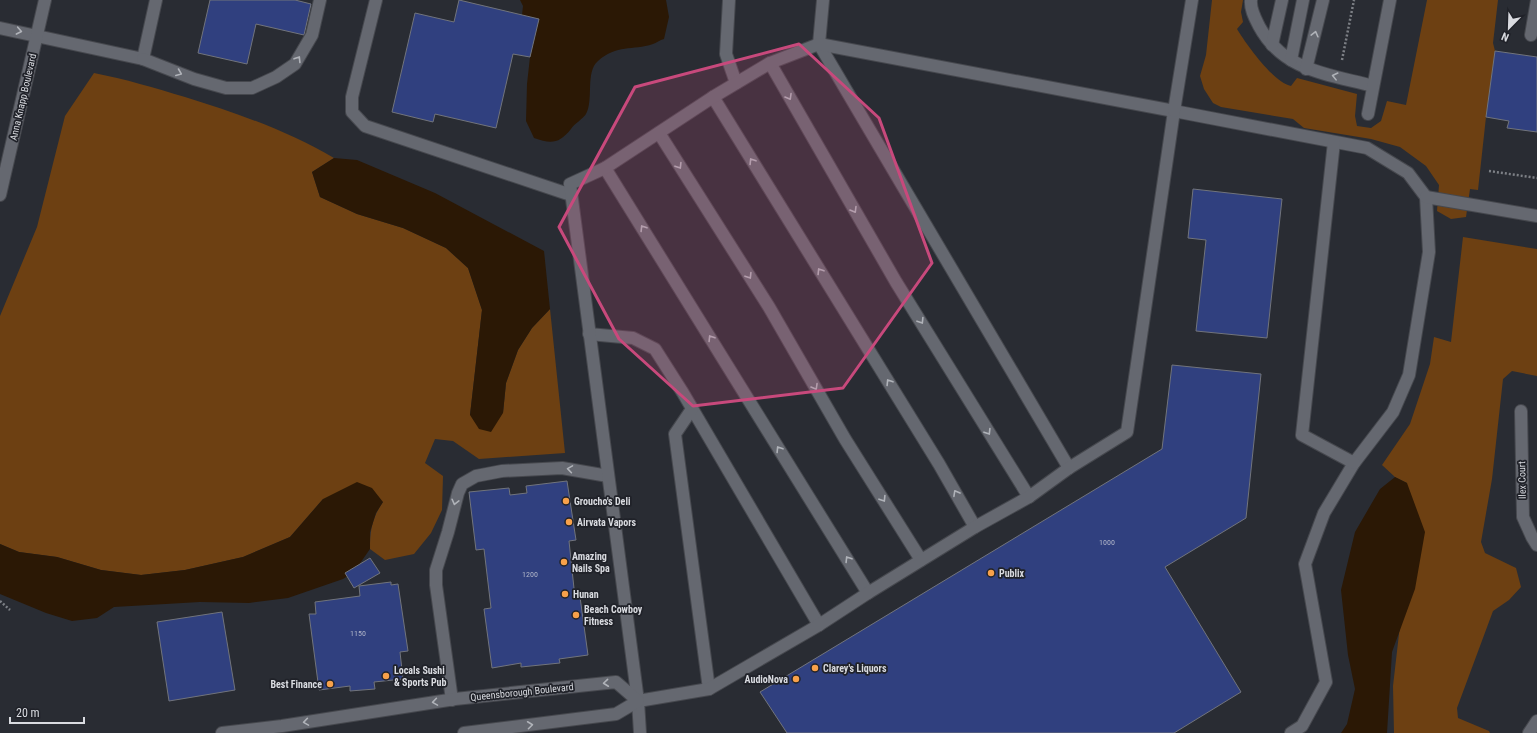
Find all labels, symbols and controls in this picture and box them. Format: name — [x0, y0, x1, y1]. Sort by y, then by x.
north arrow — [1489, 8, 1529, 48]
one-way arrow — [15, 27, 22, 35]
text: N — [1499, 29, 1511, 44]
one-way arrow — [1310, 31, 1318, 38]
street label: Anna Knapp Boulevard — [8, 52, 38, 142]
one-way arrow — [293, 57, 300, 64]
one-way arrow — [176, 69, 183, 77]
one-way arrow — [1332, 72, 1339, 81]
one-way arrow — [784, 93, 791, 100]
one-way arrow — [749, 158, 757, 165]
one-way arrow — [675, 162, 682, 169]
one-way arrow — [849, 206, 857, 213]
one-way arrow — [640, 225, 647, 232]
one-way arrow — [818, 268, 825, 275]
one-way arrow — [744, 272, 752, 279]
one-way arrow — [916, 317, 924, 324]
one-way arrow — [708, 335, 716, 342]
one-way arrow — [886, 379, 893, 386]
one-way arrow — [811, 383, 818, 390]
one-way arrow — [984, 428, 991, 435]
one-way arrow — [777, 446, 784, 453]
street label: Ilex Court — [1516, 461, 1528, 499]
one-way arrow — [567, 466, 573, 474]
one-way arrow — [953, 490, 960, 497]
one-way arrow — [878, 495, 885, 502]
marker: Groucho's Deli — [561, 496, 571, 506]
place label: Groucho's Deli — [574, 496, 630, 507]
one-way arrow — [452, 499, 460, 505]
marker: Airvata Vapors — [564, 517, 574, 527]
place label: Airvata Vapors — [577, 517, 637, 528]
house number: 1000 — [1099, 538, 1115, 547]
place label: Amazing Nails Spa — [572, 551, 610, 574]
one-way arrow — [845, 556, 853, 563]
marker: Amazing Nails Spa — [559, 557, 569, 567]
marker: Publix — [986, 568, 996, 578]
place label: Publix — [999, 568, 1025, 579]
house number: 1200 — [522, 570, 538, 579]
marker: Hunan — [560, 589, 570, 599]
place label: Hunan — [573, 589, 599, 600]
place label: Beach Cowboy Fitness — [584, 604, 643, 627]
marker: Beach Cowboy Fitness — [571, 610, 581, 620]
house number: 1150 — [350, 629, 366, 638]
marker: Clarey's Liquors — [810, 663, 820, 673]
place label: Clarey's Liquors — [823, 663, 887, 674]
place label: Locals Sushi & Sports Pub — [394, 665, 446, 688]
marker: Locals Sushi & Sports Pub — [381, 671, 391, 681]
place label: AudioNova — [745, 674, 788, 685]
marker: AudioNova — [791, 674, 801, 684]
place label: Best Finance — [270, 679, 322, 690]
marker: Best Finance — [325, 679, 335, 689]
one-way arrow — [603, 679, 609, 688]
street label: Queensborough Boulevard — [470, 681, 574, 703]
one-way arrow — [432, 697, 438, 706]
scale bar — [10, 699, 84, 725]
text: 20 m — [16, 706, 40, 720]
one-way arrow — [303, 717, 309, 726]
one-way arrow — [527, 721, 533, 730]

